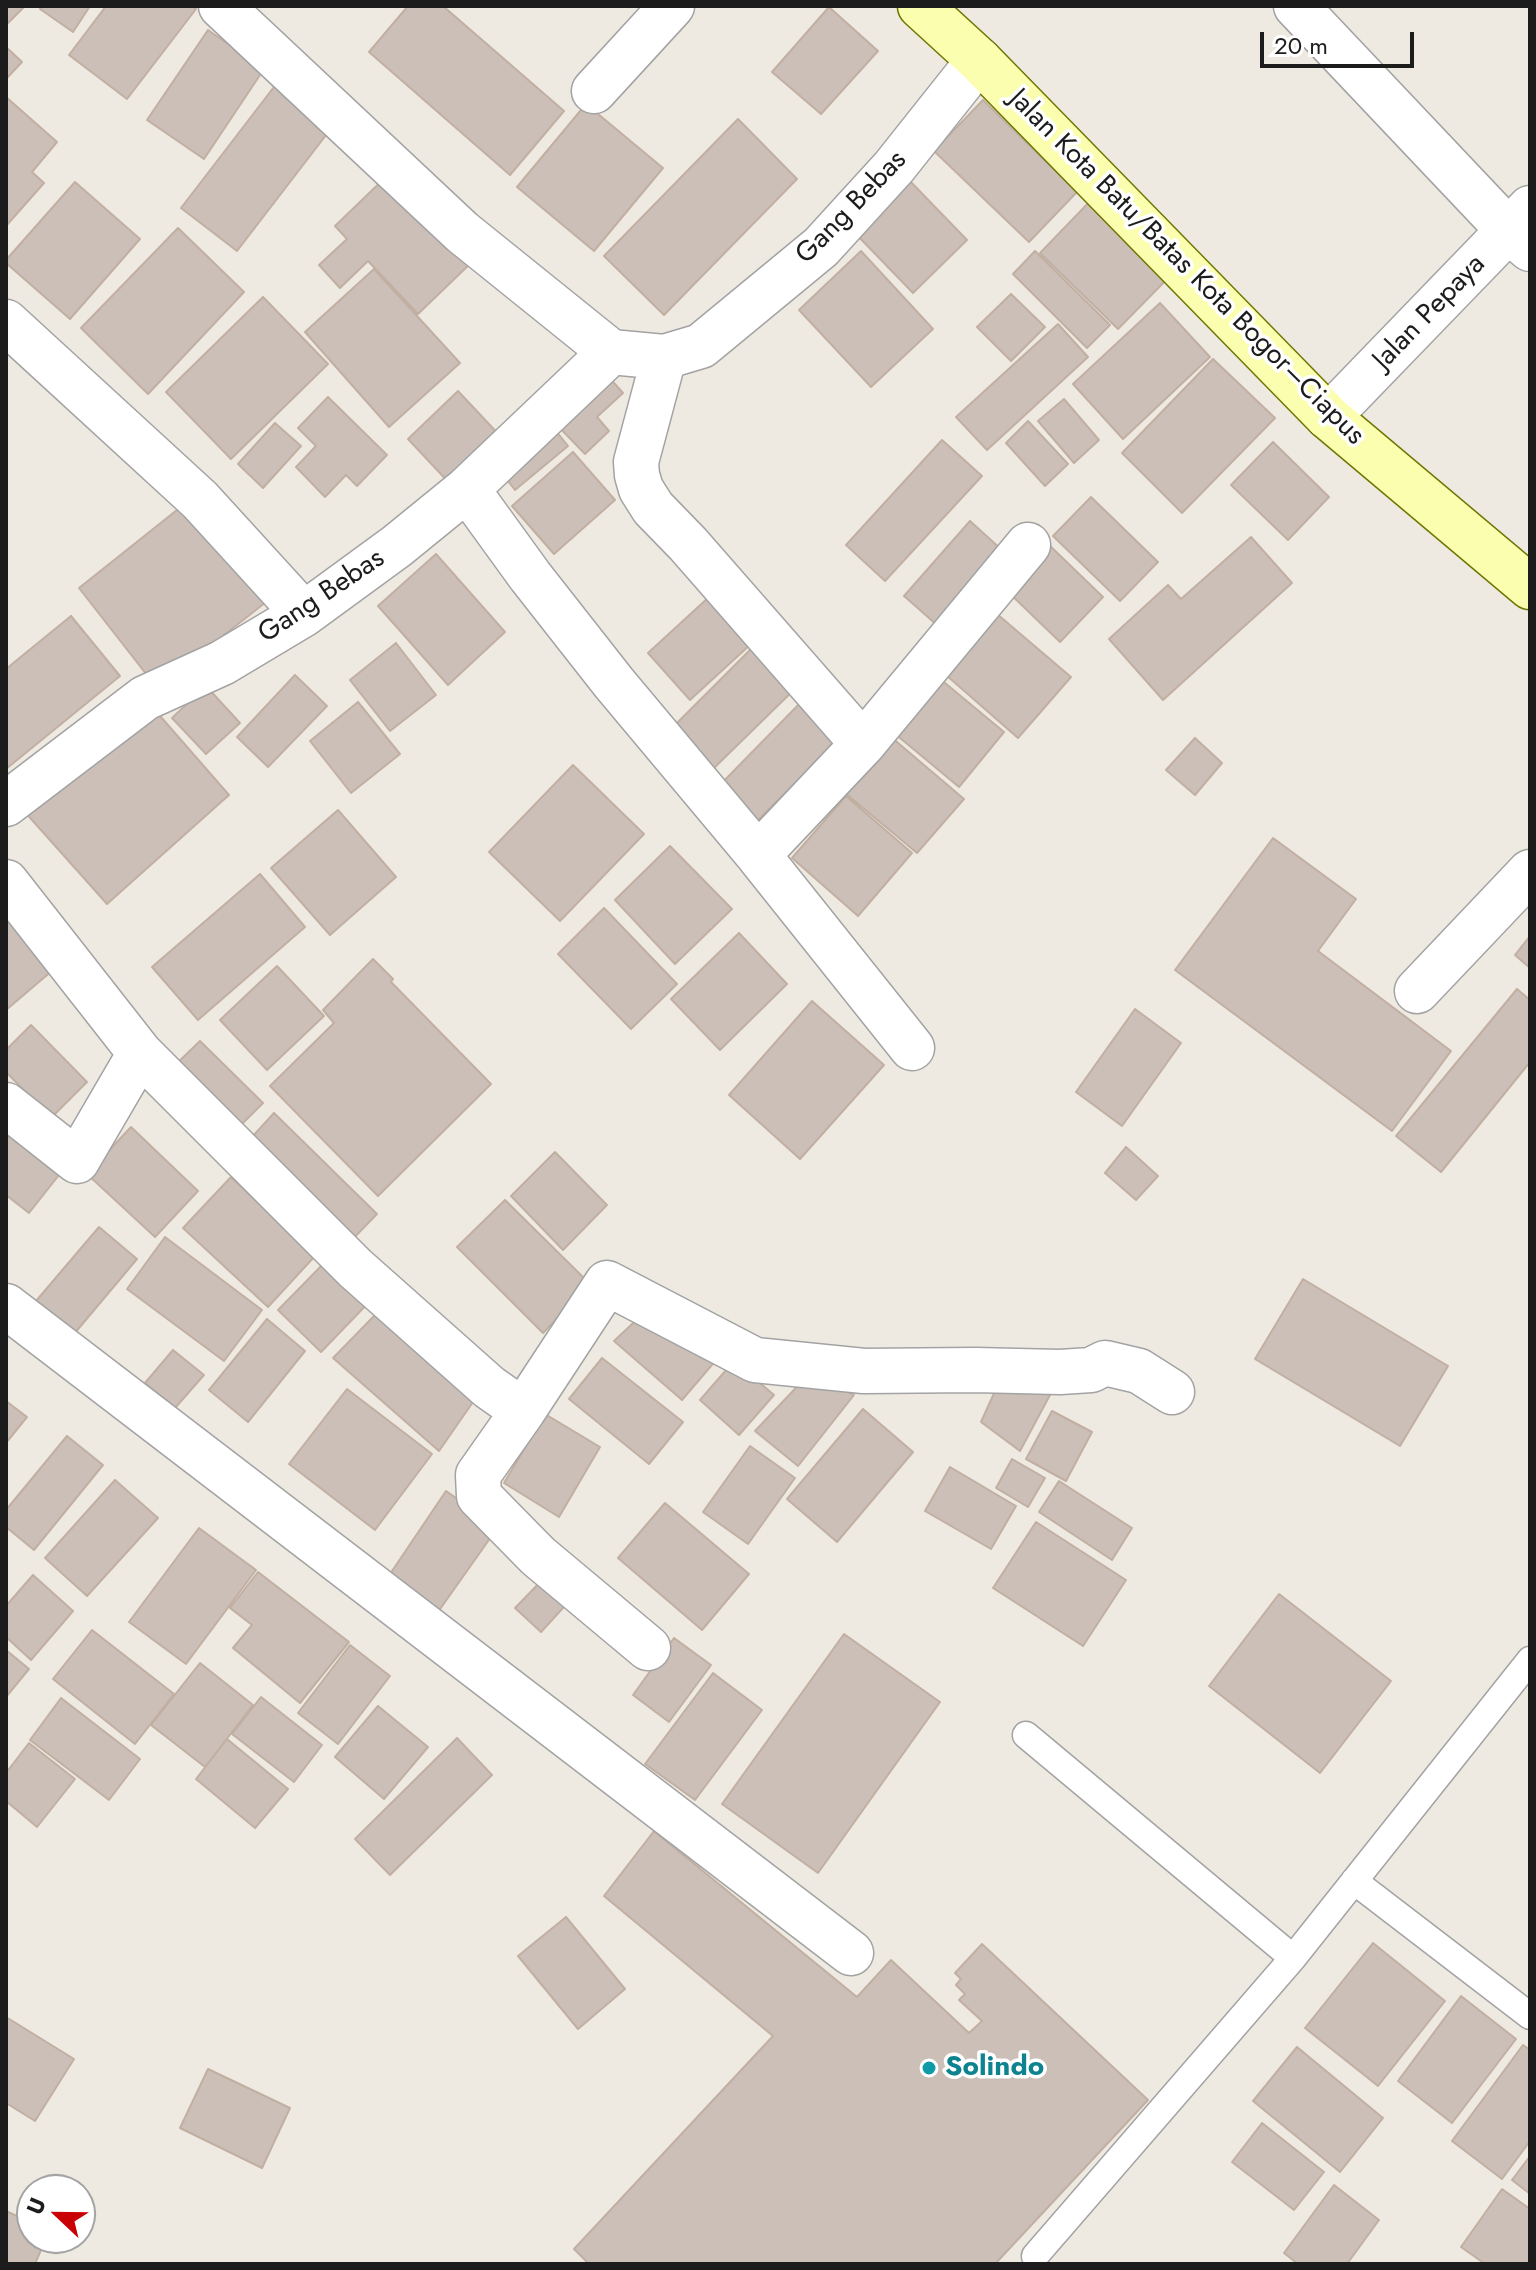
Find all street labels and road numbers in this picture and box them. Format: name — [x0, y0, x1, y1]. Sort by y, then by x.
street label: Jalan Kota Batu/Batas Kota Bogor–Ciapus — [1001, 83, 1371, 453]
street label: Gang Bebas — [790, 144, 914, 272]
street label: Jalan Pepaya — [1367, 248, 1493, 378]
street label: Gang Bebas — [253, 543, 391, 651]

